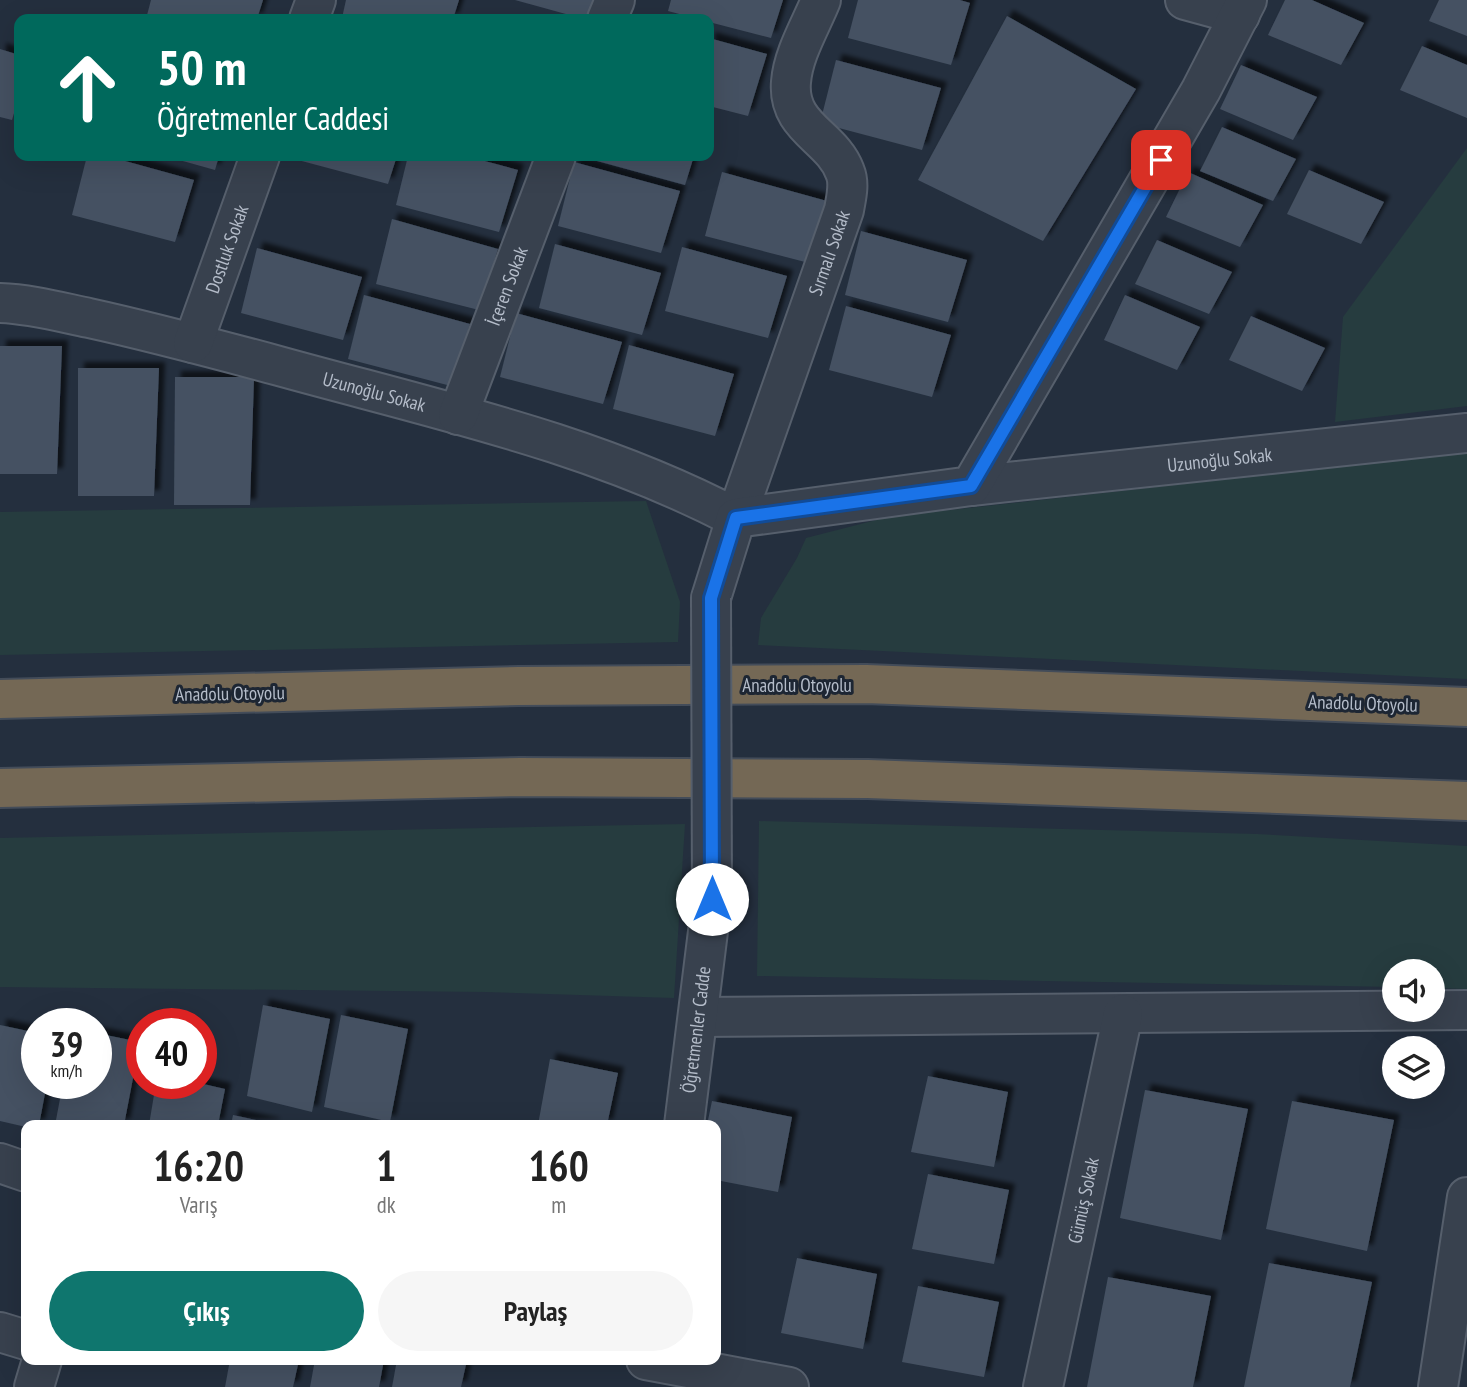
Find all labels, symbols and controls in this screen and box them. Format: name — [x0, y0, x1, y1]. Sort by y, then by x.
text: 50 m — [157, 35, 246, 99]
icon: ahead — [42, 42, 133, 133]
text: Öğretmenler Caddesi — [157, 97, 389, 139]
pin — [1131, 130, 1191, 190]
icon: arrive — [1142, 141, 1180, 179]
street label: Dostluk Sokak — [200, 201, 254, 296]
street label: Sırmalı Sokak — [803, 206, 855, 299]
street label: İçeren Sokak — [481, 242, 533, 329]
street label: Uzunoğlu Sokak — [320, 366, 429, 417]
street label: Uzunoğlu Sokak — [1166, 442, 1274, 477]
street label: Anadolu Otoyolu — [742, 673, 852, 697]
street label: Anadolu Otoyolu — [175, 680, 285, 706]
street label: Anadolu Otoyolu — [1308, 689, 1418, 717]
position arrow — [675, 862, 749, 936]
map controls — [1382, 959, 1445, 1099]
button: sound — [1382, 959, 1445, 1022]
street label: Öğretmenler Cadde — [676, 965, 716, 1094]
speed limit sign: 40 — [126, 1008, 217, 1099]
text: 39 — [50, 1021, 83, 1067]
button: layers — [1382, 1036, 1445, 1099]
text: km/h — [51, 1059, 82, 1082]
text: 16:20 — [153, 1138, 244, 1193]
text: 1 — [376, 1138, 396, 1193]
text: 160 — [529, 1138, 589, 1193]
street label: Gümüş Sokak — [1062, 1154, 1104, 1246]
text: Varış — [180, 1190, 218, 1219]
text: dk — [377, 1190, 396, 1219]
text: m — [551, 1190, 566, 1219]
button: Çıkış — [49, 1271, 364, 1351]
button: Paylaş — [378, 1271, 693, 1351]

